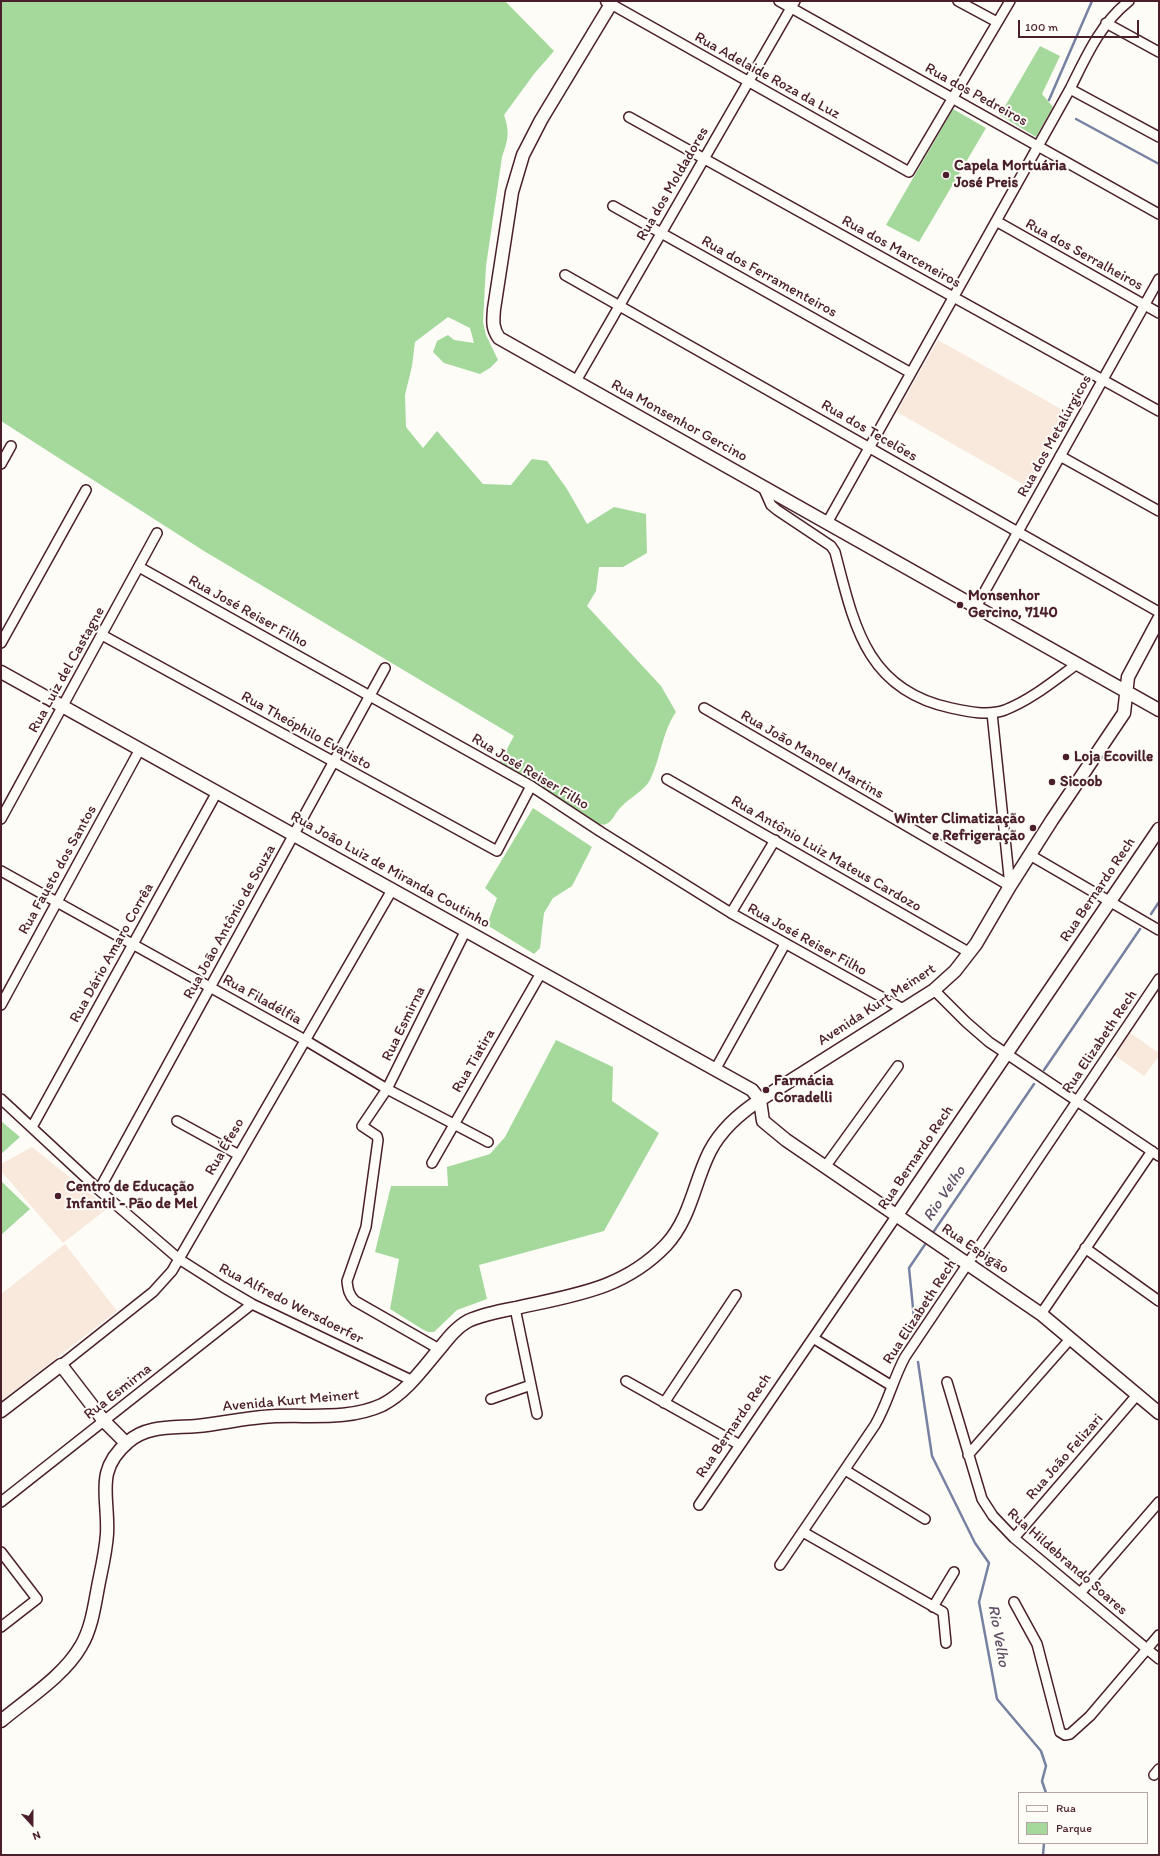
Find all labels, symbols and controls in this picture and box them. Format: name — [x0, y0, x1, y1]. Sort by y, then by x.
scale bar — [1020, 12, 1141, 38]
text: 100 m — [1025, 20, 1058, 34]
street label: Rua Adelaide Roza da Luz — [691, 28, 843, 124]
street label: Rua dos Pedreiros — [922, 59, 1030, 131]
street label: Rua dos Moldadores — [633, 124, 713, 244]
place label: Capela Mortuária José Preis — [954, 157, 1067, 192]
marker: Capela Mortuária José Preis — [941, 170, 951, 180]
street label: Rua dos Marceneiros — [838, 212, 964, 292]
street label: Rua dos Serralheiros — [1022, 215, 1146, 295]
street label: Rua dos Ferramenteiros — [698, 232, 840, 322]
street label: Rua dos Metalúrgicos — [1014, 372, 1096, 500]
street label: Rua Monsenhor Gercino — [608, 376, 750, 466]
street label: Rua dos Tecelões — [818, 396, 920, 466]
street label: Rua José Reiser Filho — [185, 572, 311, 652]
place label: Monsenhor Gercino, 7140 — [968, 587, 1058, 622]
marker: Monsenhor Gercino, 7140 — [955, 600, 965, 610]
street label: Rua Luiz del Castagne — [25, 604, 109, 736]
street label: Rua Theóphilo Evaristo — [238, 688, 374, 774]
street label: Rua João Manoel Martins — [737, 707, 887, 803]
street label: Rua José Reiser Filho — [468, 730, 592, 814]
place label: Loja Ecoville — [1074, 748, 1153, 766]
marker: Loja Ecoville — [1061, 752, 1071, 762]
place label: Sicoob — [1060, 773, 1102, 791]
marker: Sicoob — [1047, 777, 1057, 787]
street label: Rua Antônio Luiz Mateus Cardozo — [728, 792, 924, 916]
street label: Rua Fausto dos Santos — [15, 802, 101, 938]
street label: Rua João Luiz de Miranda Coutinho — [287, 808, 493, 932]
place label: Winter Climatização e Refrigeração — [894, 810, 1025, 845]
marker: Winter Climatização e Refrigeração — [1028, 823, 1038, 833]
street label: Rua Bernardo Rech — [1056, 834, 1140, 946]
street label: Rua João Antônio de Souza — [180, 841, 280, 1003]
street label: Rua Dário Amaro Corrêa — [66, 880, 158, 1026]
street label: Rua José Reiser Filho — [744, 900, 870, 980]
street label: Avenida Kurt Meinert — [815, 960, 939, 1050]
street label: Rua Filadélfia — [219, 971, 305, 1029]
street label: Rua Esmirna — [378, 984, 430, 1064]
street label: Rua Elizabeth Rech — [1059, 987, 1141, 1097]
street label: Rua Tiatira — [449, 1026, 499, 1096]
place label: Farmácia Coradelli — [774, 1072, 834, 1107]
marker: Farmácia Coradelli — [761, 1085, 771, 1095]
street label: Rua Bernardo Rech — [874, 1102, 958, 1214]
street label: Rua Éfeso — [201, 1115, 249, 1179]
water label: Rio Velho — [920, 1163, 970, 1225]
place label: Centro de Educação Infantil - Pão de Mel — [66, 1178, 197, 1213]
marker: Centro de Educação Infantil - Pão de Mel — [53, 1191, 63, 1201]
street label: Rua Espigão — [938, 1220, 1012, 1278]
street label: Rua Elizabeth Rech — [879, 1256, 961, 1368]
street label: Rua Alfredo Wersdoerfer — [216, 1260, 366, 1348]
street label: Rua Esmirna — [81, 1360, 155, 1424]
street label: Rua Bernardo Rech — [692, 1370, 776, 1482]
street label: Avenida Kurt Meinert — [222, 1386, 360, 1416]
street label: Rua João Felizari — [1023, 1410, 1107, 1504]
street label: Rua Hildebrando Soares — [1003, 1505, 1131, 1619]
water label: Rio Velho — [983, 1603, 1013, 1669]
legend — [1018, 1792, 1148, 1844]
text: Rua — [1056, 1801, 1076, 1815]
north arrow — [12, 1804, 52, 1844]
text: Parque — [1056, 1821, 1092, 1835]
text: N — [31, 1828, 42, 1843]

